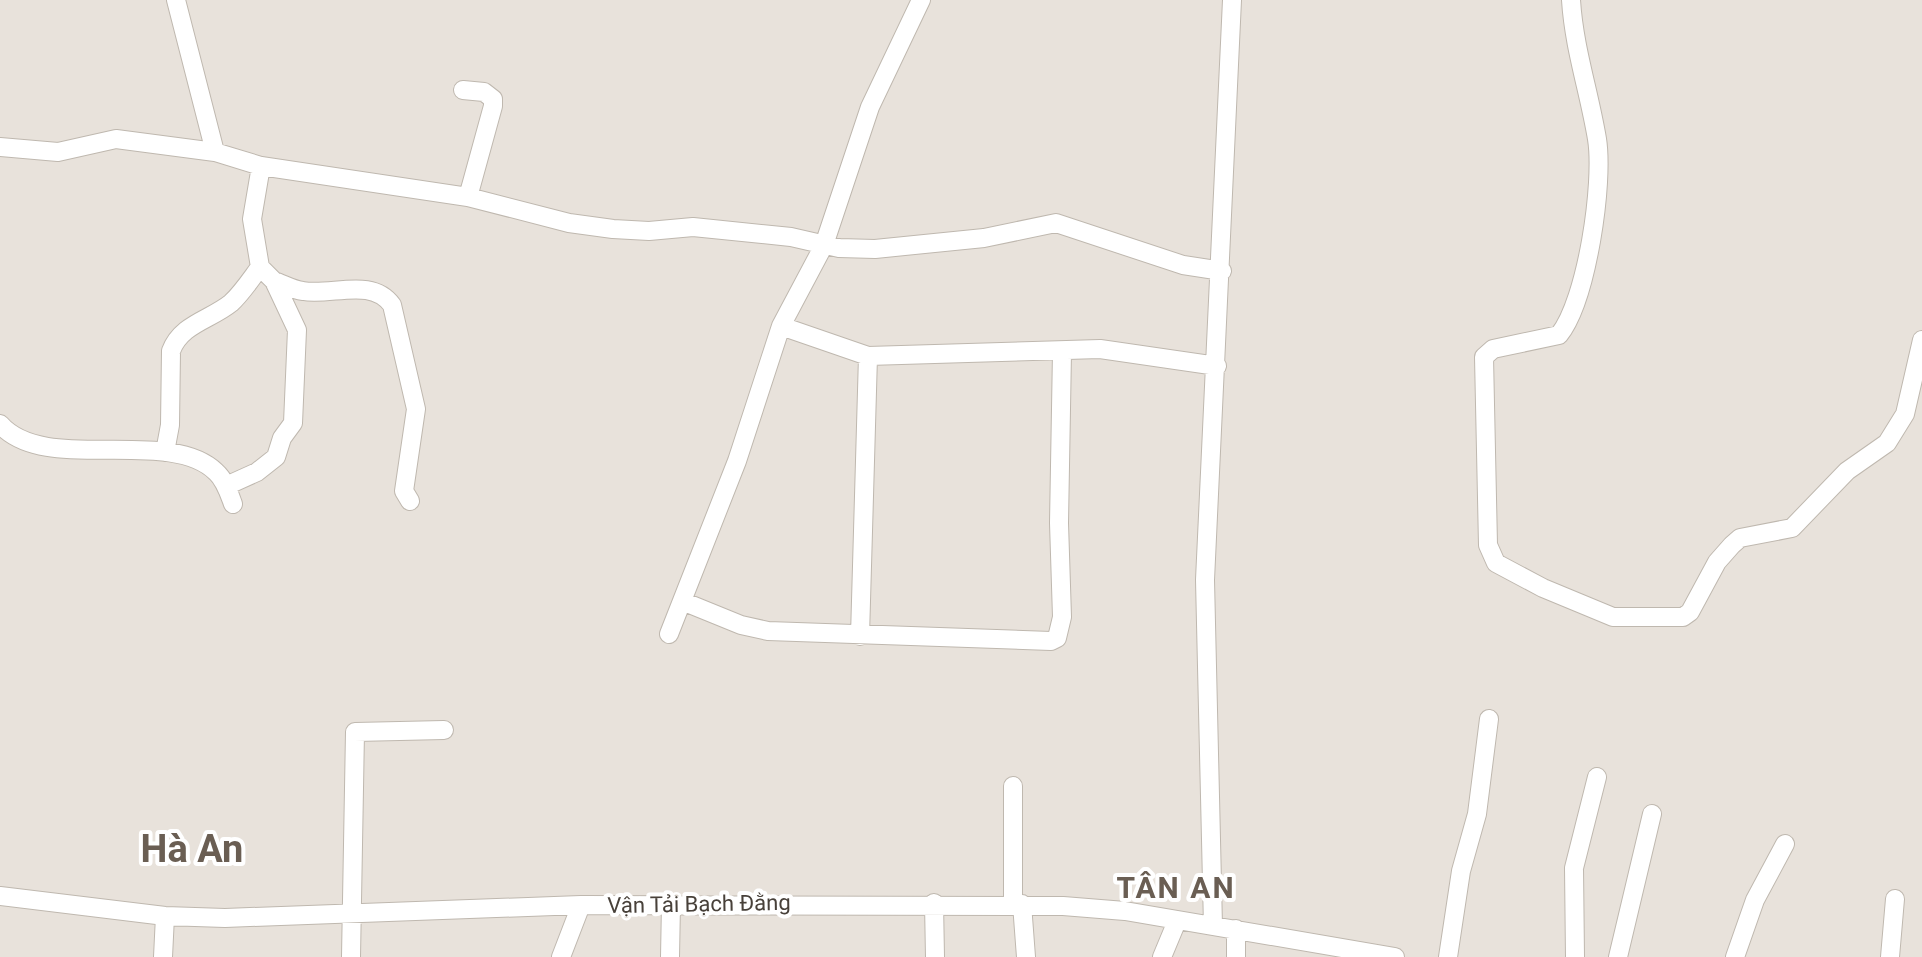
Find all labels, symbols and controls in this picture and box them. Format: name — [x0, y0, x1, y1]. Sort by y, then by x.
district label: Hà An — [141, 827, 243, 871]
district label: TÂN AN — [1116, 870, 1236, 905]
street label: Vận Tải Bạch Đằng — [607, 890, 791, 918]

